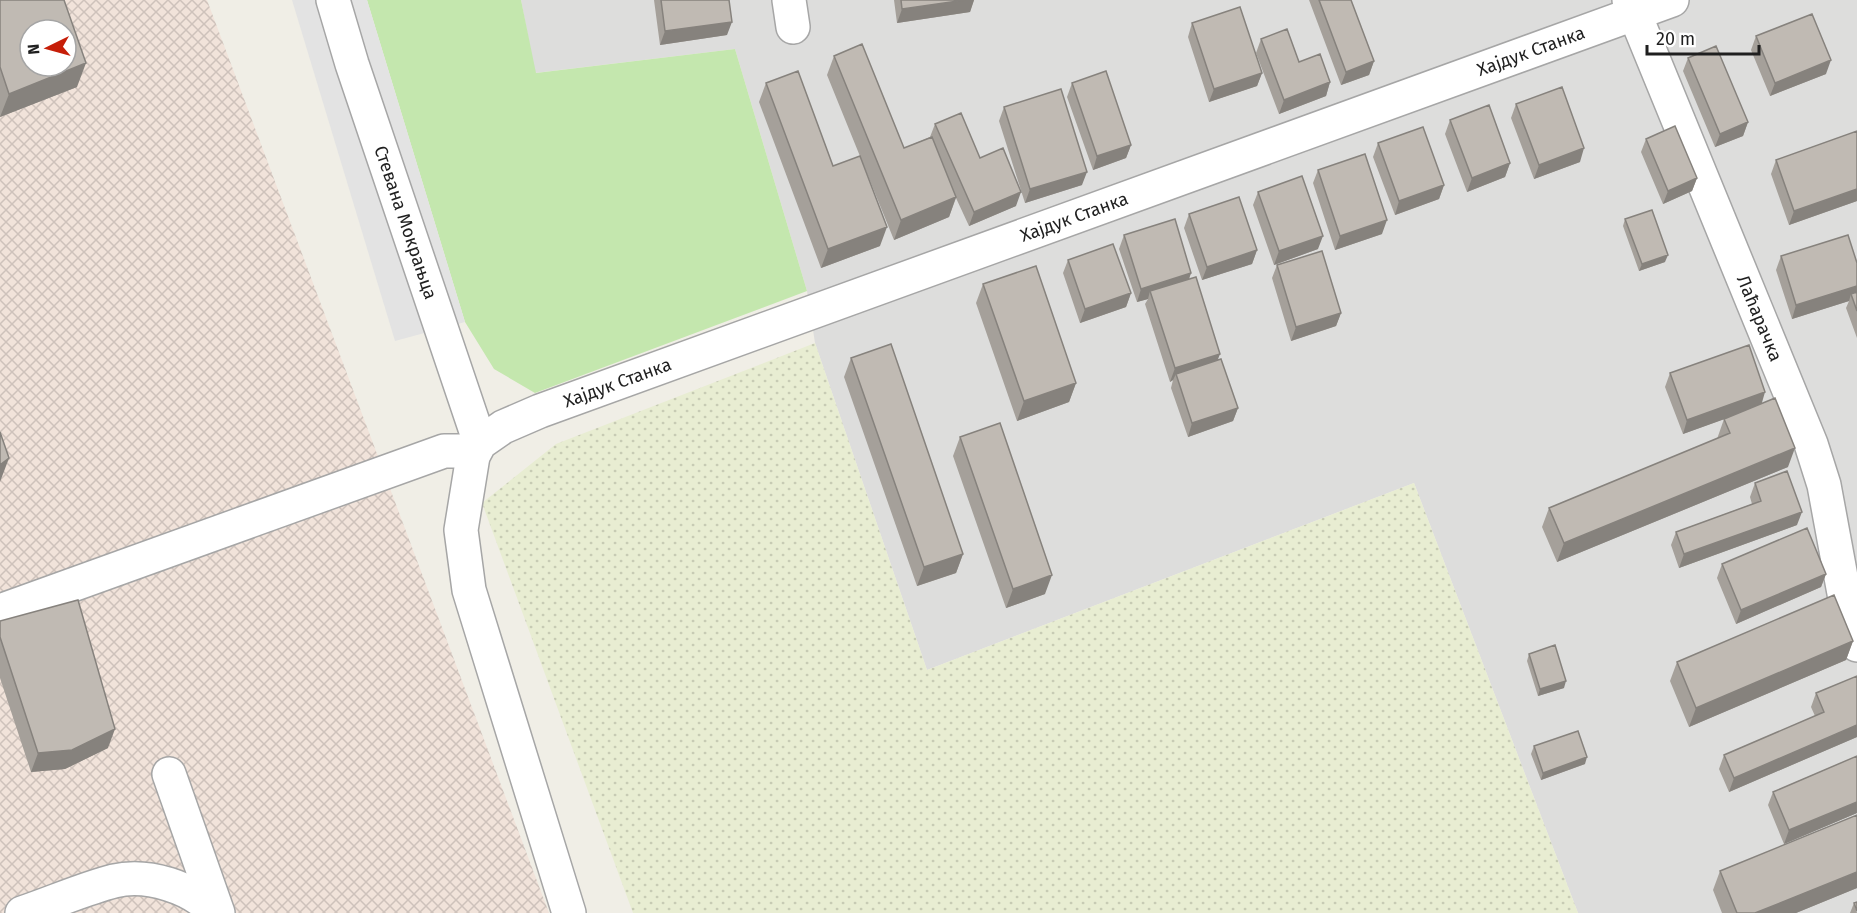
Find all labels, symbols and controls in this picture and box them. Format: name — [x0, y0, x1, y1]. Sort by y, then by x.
north arrow — [18, 18, 78, 78]
scale bar — [1647, 18, 1760, 56]
street label: Хајдук Станка — [1474, 22, 1588, 81]
text: 20 m — [1656, 28, 1695, 50]
text: N — [24, 43, 43, 55]
street label: Стевана Мокрањца — [369, 143, 442, 302]
street label: Хајдук Станка — [1017, 187, 1131, 247]
street label: Лаћарачка — [1732, 272, 1787, 365]
street label: Хајдук Станка — [560, 353, 674, 413]

